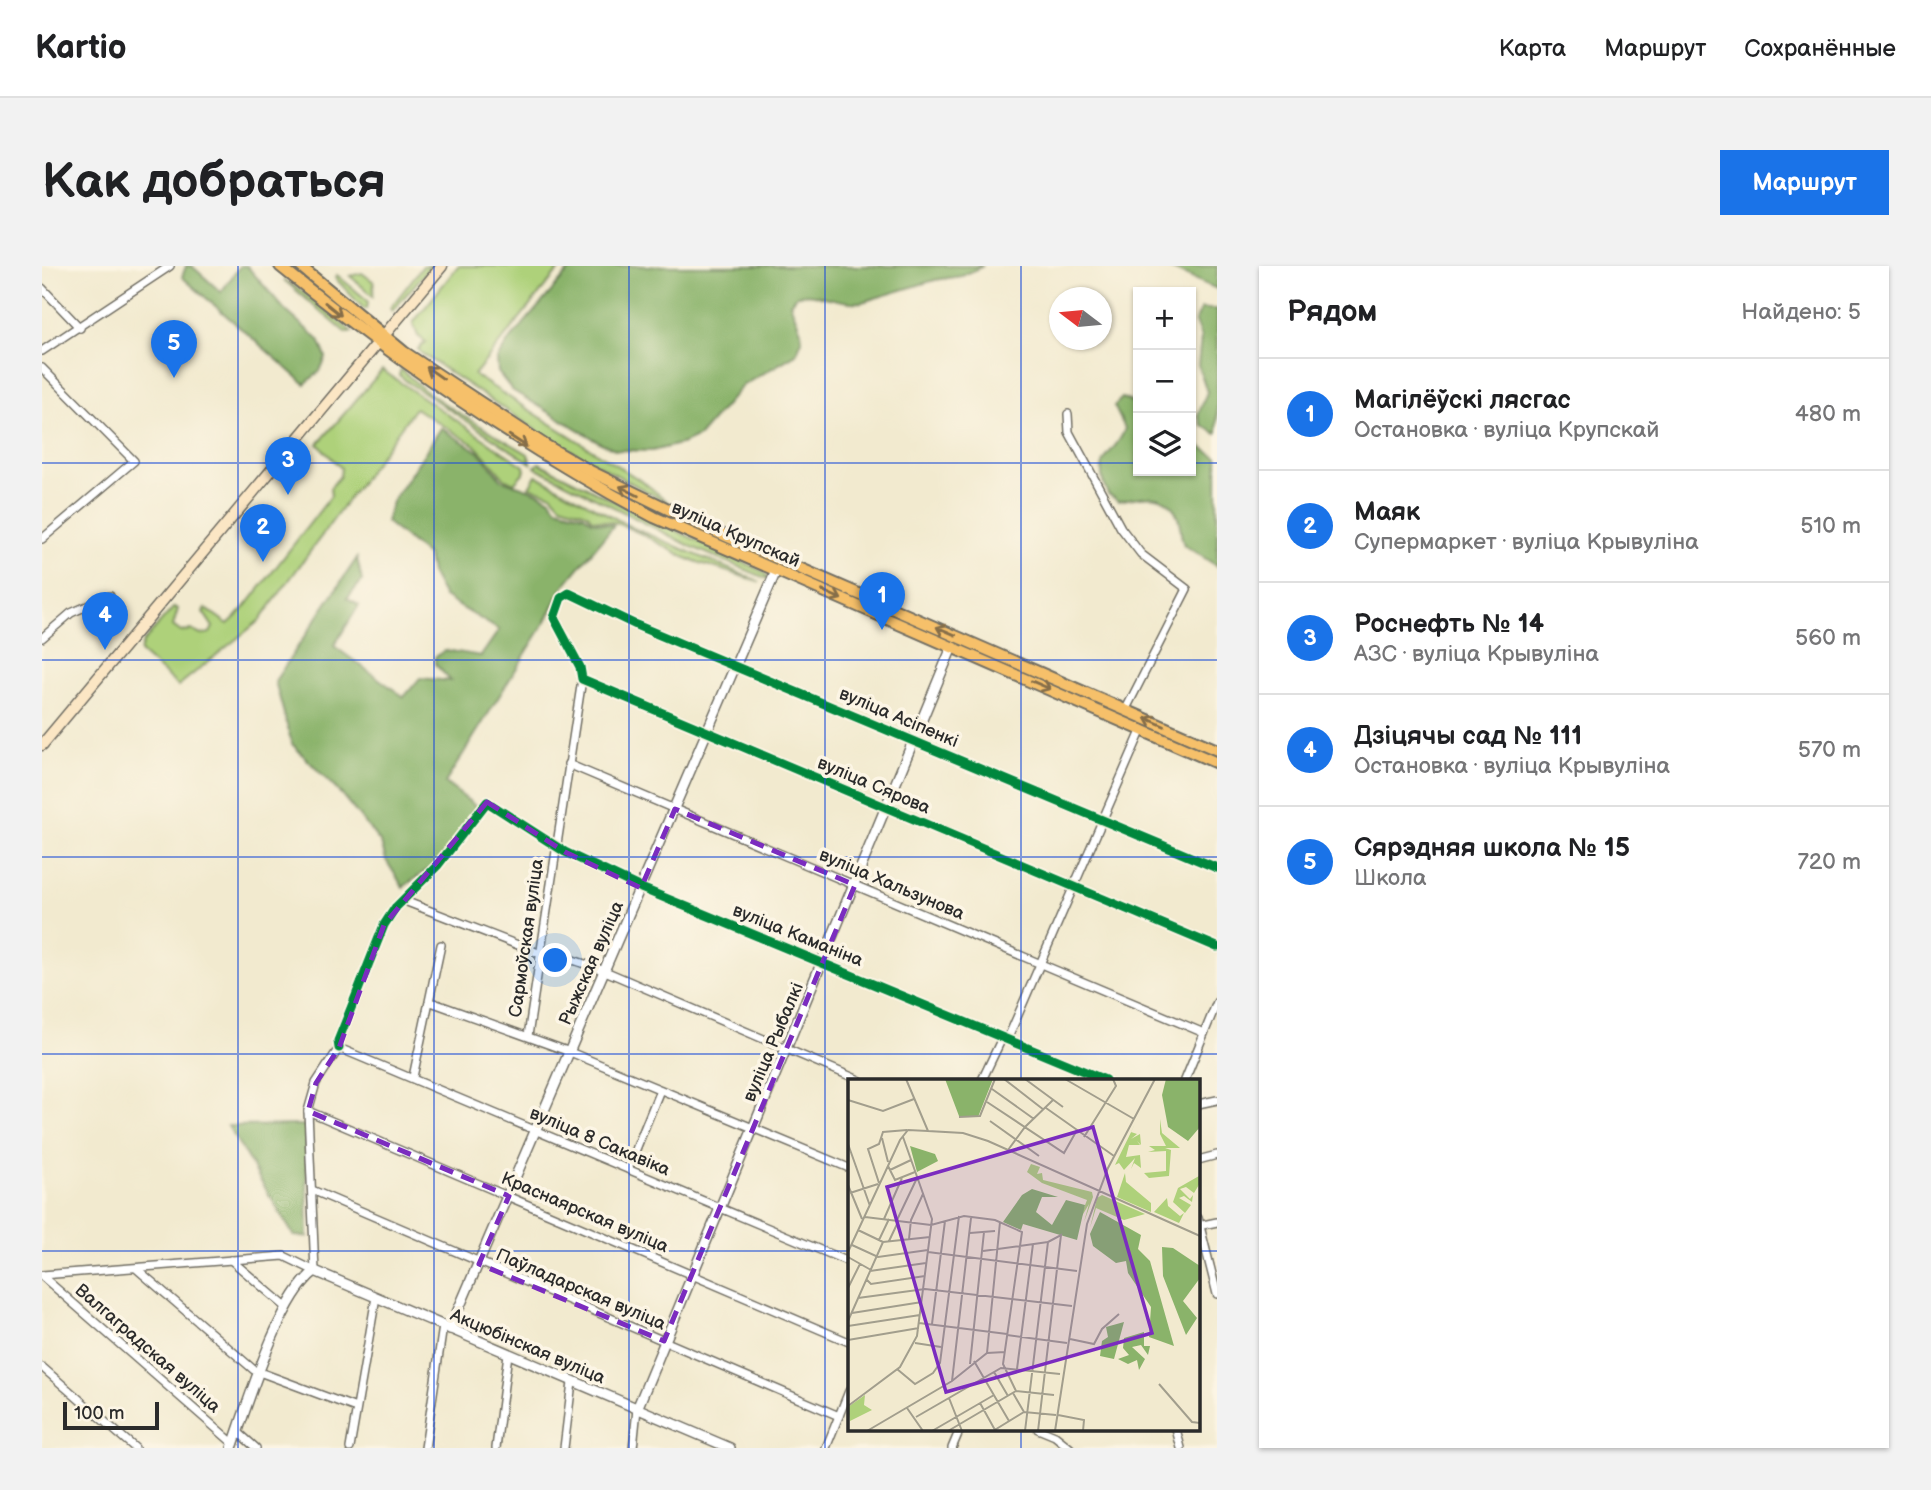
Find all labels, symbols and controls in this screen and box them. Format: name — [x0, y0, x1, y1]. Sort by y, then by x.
text: Kartio — [35, 28, 127, 68]
text: Карта — [1499, 34, 1566, 63]
text: Маршрут — [1604, 34, 1706, 63]
text: Сохранённые — [1744, 34, 1896, 63]
button: Маршрут — [1720, 150, 1889, 215]
text: Как добраться — [42, 153, 386, 212]
north arrow — [1049, 287, 1112, 350]
map controls — [1133, 287, 1196, 476]
button: + — [1133, 287, 1196, 350]
text: Рядом — [1287, 294, 1377, 330]
text: Найдено: 5 — [1741, 298, 1861, 326]
one-way arrow — [324, 301, 342, 317]
pin: 5 — [151, 320, 197, 378]
button: − — [1133, 350, 1196, 413]
one-way arrow — [426, 366, 445, 380]
text: Магілёўскі лясгас — [1354, 385, 1571, 416]
text: 1 — [1305, 400, 1315, 428]
text: 480 m — [1795, 400, 1861, 428]
button: layers — [1133, 413, 1196, 476]
text: Остановка · вуліца Крупскай — [1354, 416, 1659, 444]
one-way arrow — [508, 434, 528, 448]
pin: 3 — [265, 437, 311, 495]
one-way arrow — [619, 484, 640, 498]
street label: вуліца Крупскай — [668, 497, 803, 572]
text: Маяк — [1354, 497, 1420, 528]
pin: 2 — [240, 504, 286, 562]
text: 2 — [1303, 512, 1317, 540]
text: 510 m — [1800, 512, 1861, 540]
text: Супермаркет · вуліца Крывуліна — [1354, 528, 1699, 556]
pin: 1 — [859, 572, 905, 630]
one-way arrow — [821, 589, 842, 602]
pin: 4 — [82, 592, 128, 650]
text: Роснефть № 14 — [1354, 609, 1544, 640]
one-way arrow — [936, 624, 957, 637]
text: 3 — [1303, 624, 1317, 652]
text: 560 m — [1795, 624, 1861, 652]
text: АЗС · вуліца Крывуліна — [1354, 640, 1599, 668]
one-way arrow — [1030, 679, 1051, 692]
street label: вуліца Асіпенкі — [836, 683, 961, 752]
one-way arrow — [1145, 715, 1166, 728]
text: Дзіцячы сад № 111 — [1354, 721, 1582, 752]
text: 4 — [1303, 736, 1317, 764]
text: 570 m — [1798, 736, 1861, 764]
street label: вуліца Сярова — [814, 752, 934, 819]
text: Остановка · вуліца Крывуліна — [1354, 752, 1670, 780]
text: Сярэдняя школа № 15 — [1354, 833, 1630, 864]
street label: вуліца Хальзунова — [816, 844, 968, 925]
text: 5 — [1303, 848, 1317, 876]
text: 720 m — [1797, 848, 1861, 876]
street label: Сармоўская вуліца — [505, 857, 548, 1019]
text: Школа — [1354, 864, 1427, 892]
street label: Рыжская вуліца — [555, 898, 628, 1029]
street label: вуліца Каманіна — [730, 900, 866, 971]
your location — [538, 943, 572, 977]
street label: вуліца Рыбалкі — [739, 979, 808, 1105]
inset map — [848, 1079, 1199, 1430]
street label: вуліца 8 Сакавіка — [527, 1102, 673, 1181]
street label: Краснаярская вуліца — [498, 1168, 672, 1257]
street label: Паўладарская вуліца — [493, 1244, 669, 1335]
street label: Валгаградская вуліца — [71, 1280, 225, 1417]
street label: Акцюбінская вуліца — [446, 1304, 609, 1389]
scale bar — [63, 1399, 159, 1431]
text: 100 m — [74, 1402, 125, 1425]

